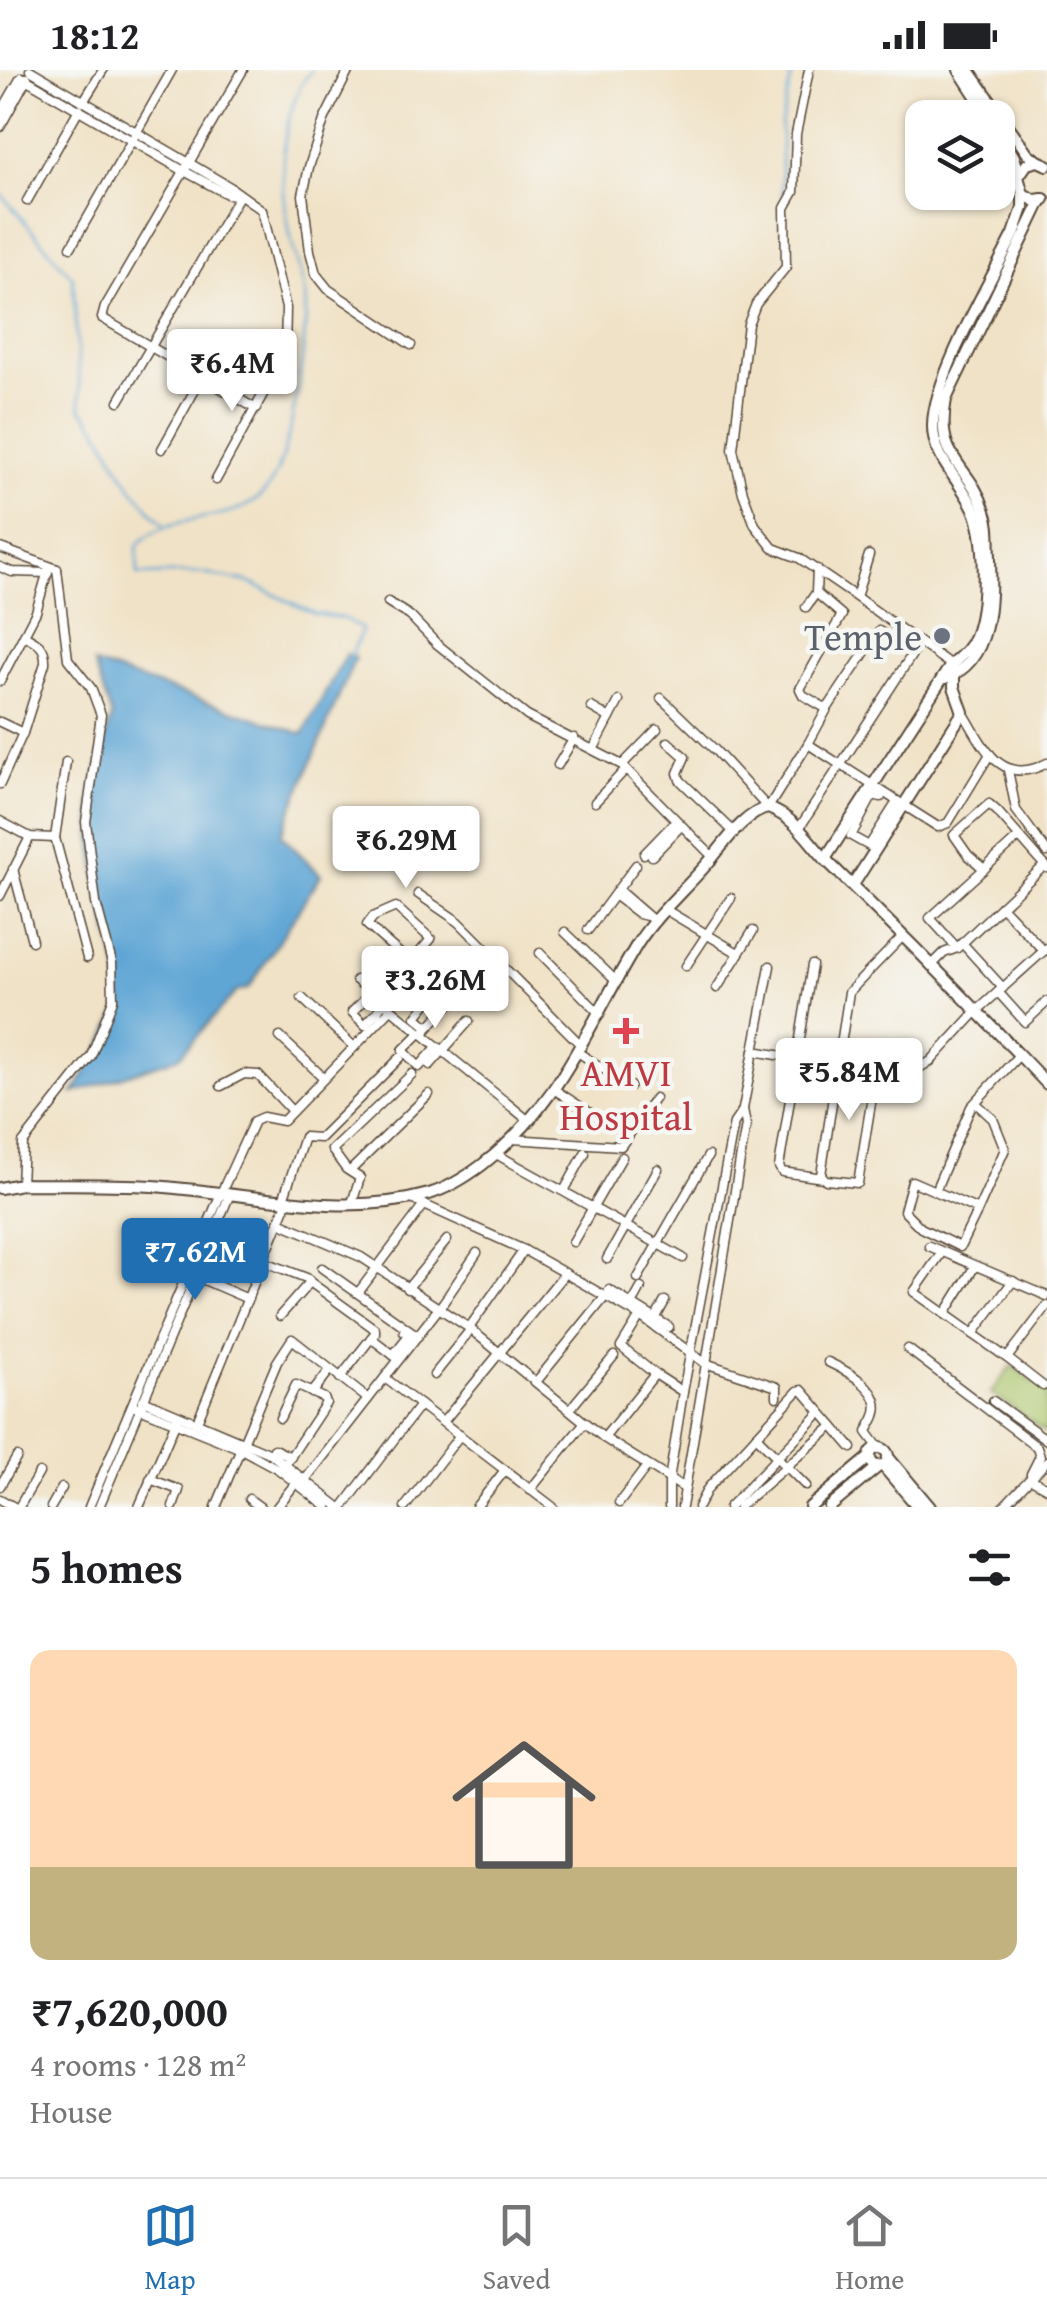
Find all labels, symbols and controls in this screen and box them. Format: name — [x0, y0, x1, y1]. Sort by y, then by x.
text: 18:12 — [50, 7, 140, 63]
map controls — [905, 100, 1015, 210]
button: layers — [905, 100, 1015, 210]
pin: ₹6.4M — [162, 329, 302, 414]
text: ₹6.4M — [189, 338, 275, 385]
place label: Temple — [804, 608, 922, 664]
marker: Temple — [931, 625, 953, 647]
pin: ₹6.29M — [325, 806, 487, 891]
text: ₹6.29M — [355, 815, 457, 862]
pin: ₹3.26M — [354, 946, 516, 1031]
text: ₹3.26M — [384, 955, 486, 1002]
marker: AMVI Hospital — [613, 1018, 639, 1044]
pin: ₹5.84M — [768, 1038, 930, 1123]
place label: AMVI Hospital — [560, 1044, 692, 1144]
text: ₹5.84M — [798, 1047, 900, 1094]
pin: ₹7.62M — [114, 1218, 276, 1303]
text: ₹7.62M — [144, 1227, 246, 1274]
text: 5 homes — [30, 1537, 183, 1598]
icon: filters — [962, 1540, 1017, 1595]
icon: home — [434, 1715, 614, 1895]
text: ₹7,620,000 — [30, 1980, 228, 2041]
text: 4 rooms · 128 m² — [30, 2041, 246, 2088]
text: House — [30, 2088, 113, 2135]
tab: Map — [143, 2198, 198, 2299]
tab: Saved — [483, 2198, 550, 2299]
tab: Home — [836, 2198, 904, 2299]

